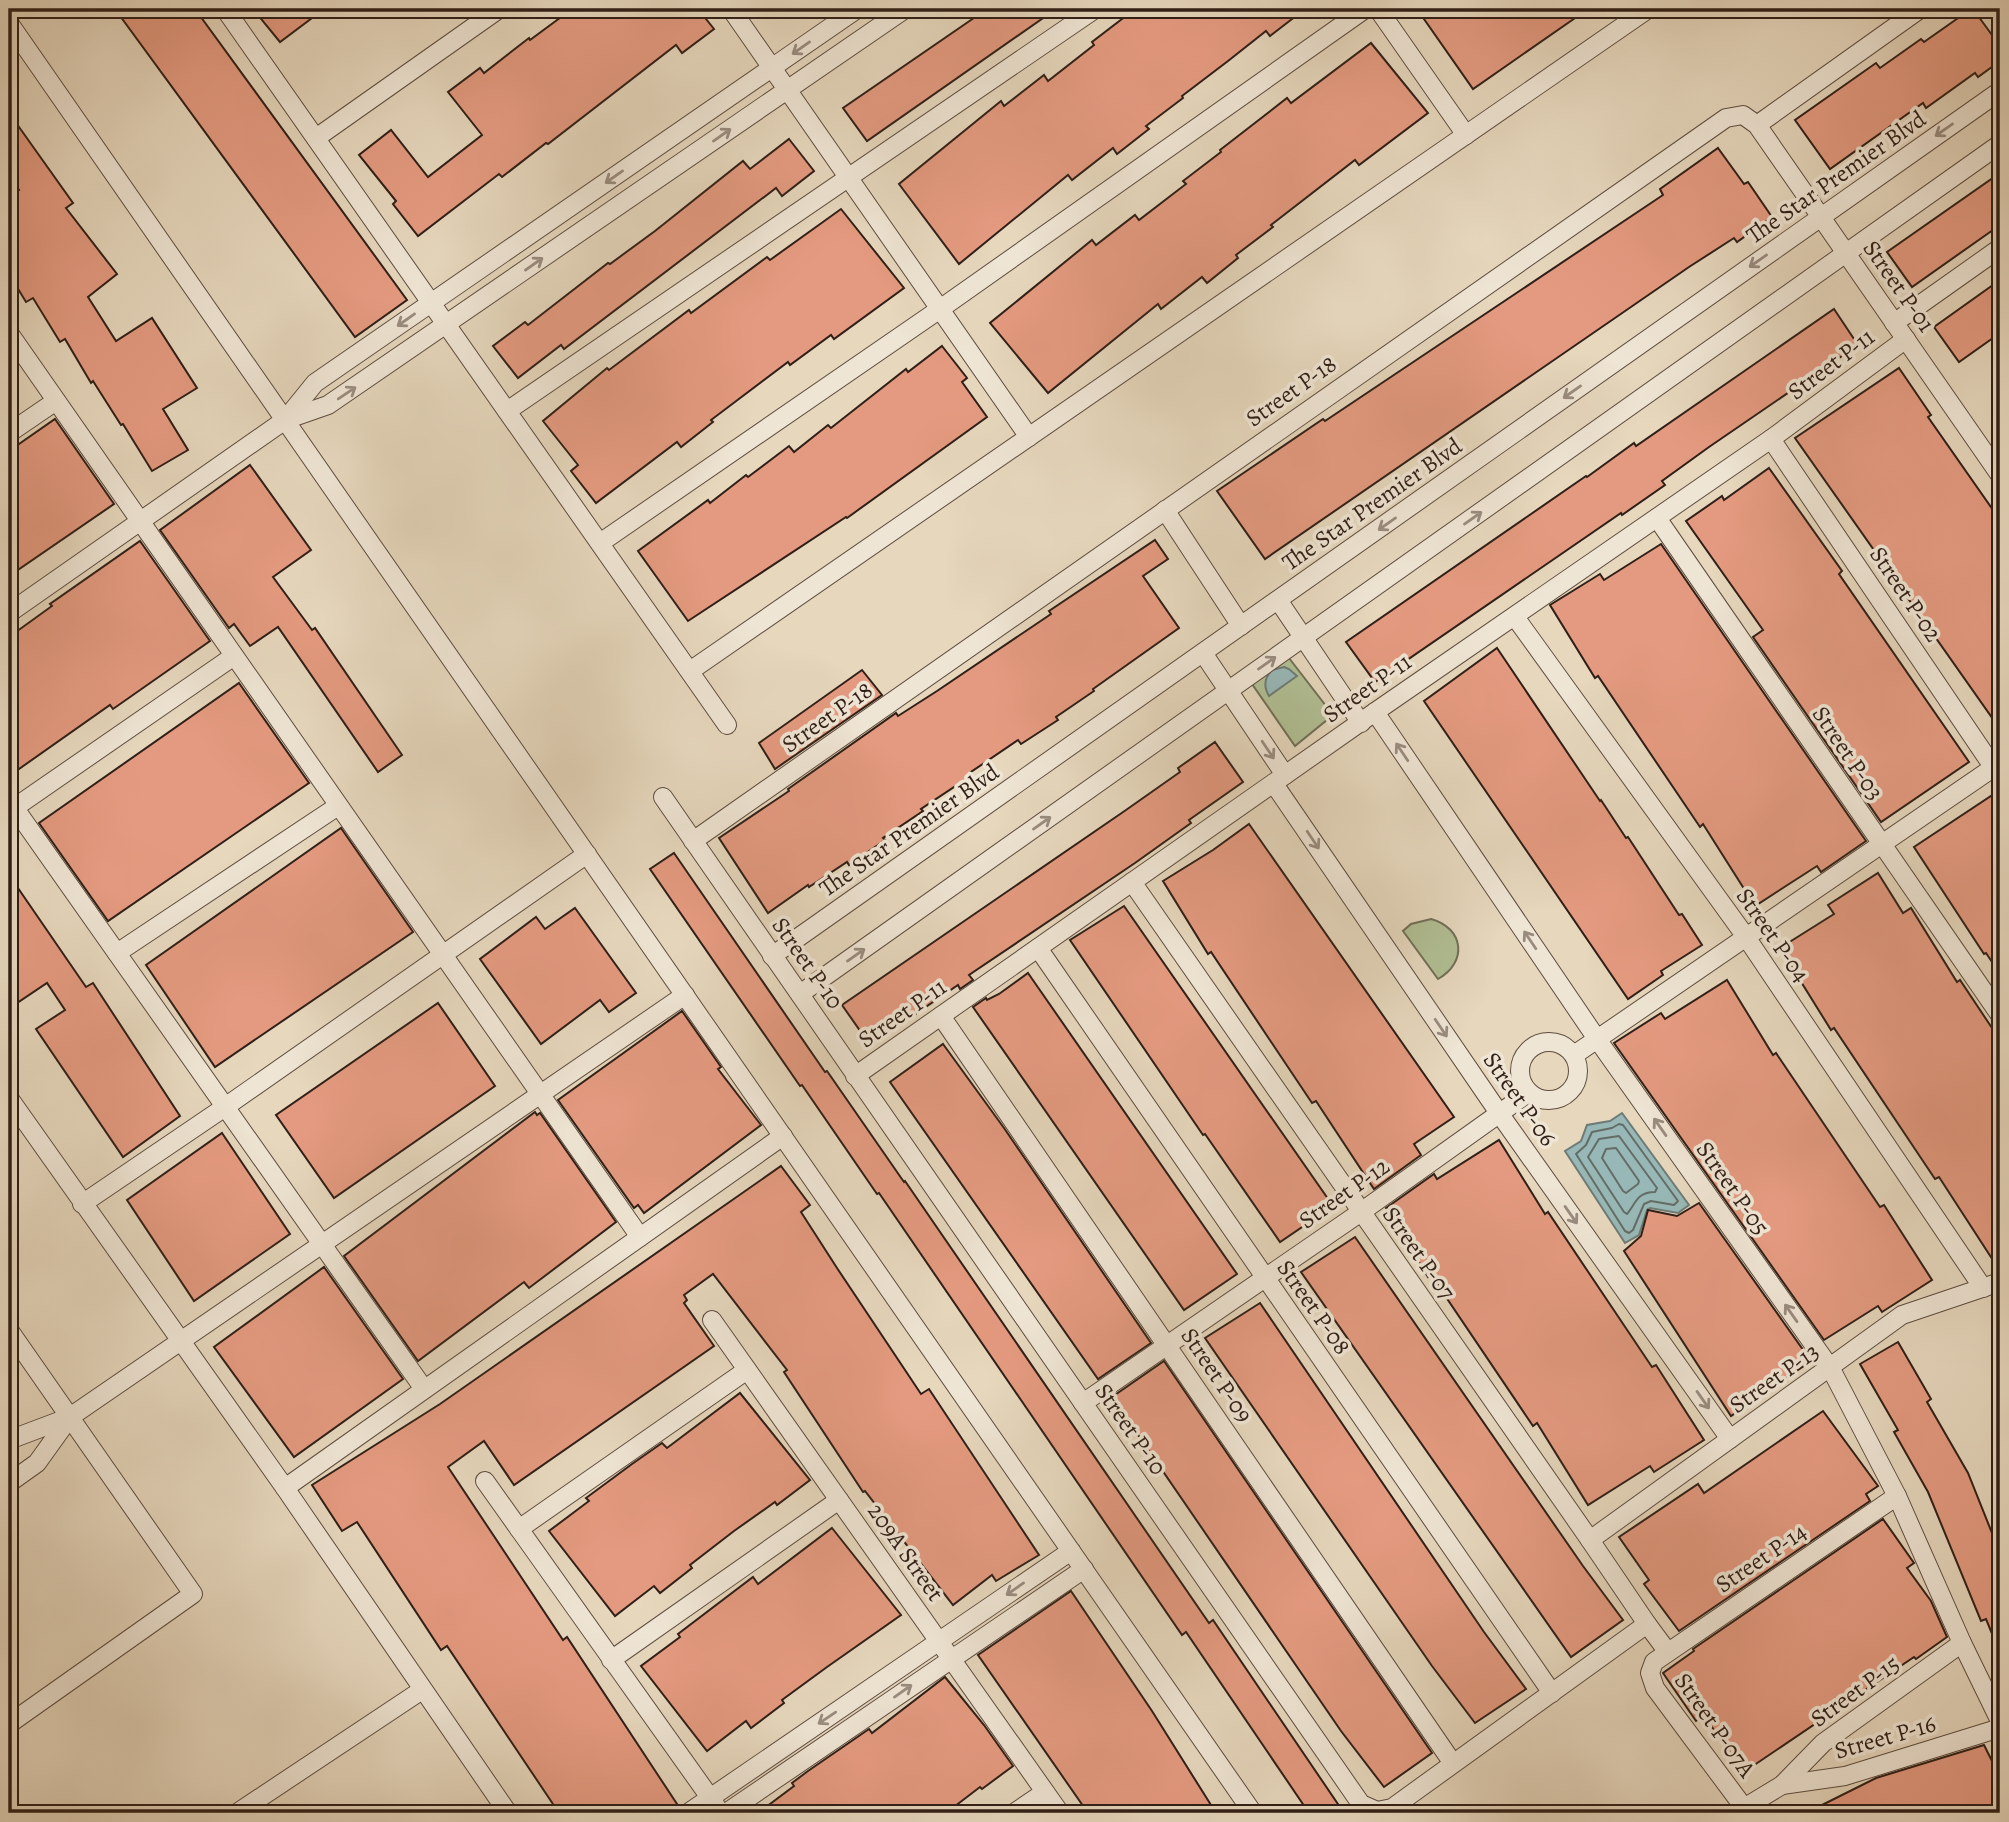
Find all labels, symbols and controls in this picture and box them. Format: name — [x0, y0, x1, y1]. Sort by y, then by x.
one-way arrow — [792, 41, 811, 55]
street label: The Star Premier Blvd — [1740, 103, 1932, 251]
one-way arrow — [1935, 123, 1954, 137]
one-way arrow — [712, 128, 731, 142]
one-way arrow — [605, 170, 624, 184]
street label: Street P-01 — [1856, 234, 1942, 338]
one-way arrow — [1749, 254, 1768, 268]
one-way arrow — [524, 257, 544, 271]
one-way arrow — [397, 313, 416, 327]
street label: Street P-11 — [1781, 321, 1881, 407]
street label: Street P-18 — [1239, 348, 1343, 434]
one-way arrow — [1563, 385, 1582, 399]
one-way arrow — [337, 386, 356, 400]
street label: The Star Premier Blvd — [1276, 430, 1468, 578]
one-way arrow — [1463, 511, 1482, 525]
one-way arrow — [1378, 516, 1397, 531]
street label: Street P-02 — [1862, 540, 1950, 648]
street label: Street P-11 — [1317, 646, 1417, 730]
one-way arrow — [1257, 656, 1276, 671]
street label: Street P-18 — [775, 674, 879, 760]
street label: Street P-03 — [1805, 700, 1891, 806]
one-way arrow — [1261, 740, 1276, 759]
one-way arrow — [1395, 743, 1410, 762]
street label: The Star Premier Blvd — [813, 756, 1005, 904]
one-way arrow — [1032, 816, 1051, 830]
one-way arrow — [1306, 830, 1320, 850]
street label: Street P-04 — [1729, 882, 1817, 989]
street label: Street P-10 — [765, 911, 851, 1015]
one-way arrow — [1523, 931, 1537, 950]
one-way arrow — [846, 948, 865, 962]
street label: Street P-11 — [852, 971, 952, 1055]
one-way arrow — [1434, 1018, 1448, 1037]
street label: Street P-06 — [1476, 1045, 1564, 1153]
one-way arrow — [1653, 1118, 1667, 1137]
street label: Street P-05 — [1689, 1135, 1777, 1241]
street label: Street P-12 — [1292, 1150, 1396, 1236]
street label: Street P-07 — [1375, 1200, 1463, 1307]
one-way arrow — [1564, 1205, 1578, 1224]
street label: Street P-08 — [1270, 1253, 1358, 1361]
one-way arrow — [1784, 1304, 1798, 1323]
street label: Street P-09 — [1173, 1321, 1261, 1429]
street label: Street P-13 — [1723, 1335, 1825, 1421]
street label: Street P-10 — [1088, 1377, 1174, 1481]
one-way arrow — [1696, 1390, 1710, 1409]
street label: 209A Street — [861, 1497, 952, 1607]
street label: Street P-14 — [1709, 1516, 1813, 1600]
one-way arrow — [1006, 1582, 1025, 1596]
street label: Street P-15 — [1804, 1648, 1906, 1734]
street label: Street P-07A — [1667, 1666, 1763, 1785]
one-way arrow — [893, 1684, 912, 1698]
street label: Street P-16 — [1831, 1707, 1939, 1767]
one-way arrow — [818, 1711, 837, 1725]

